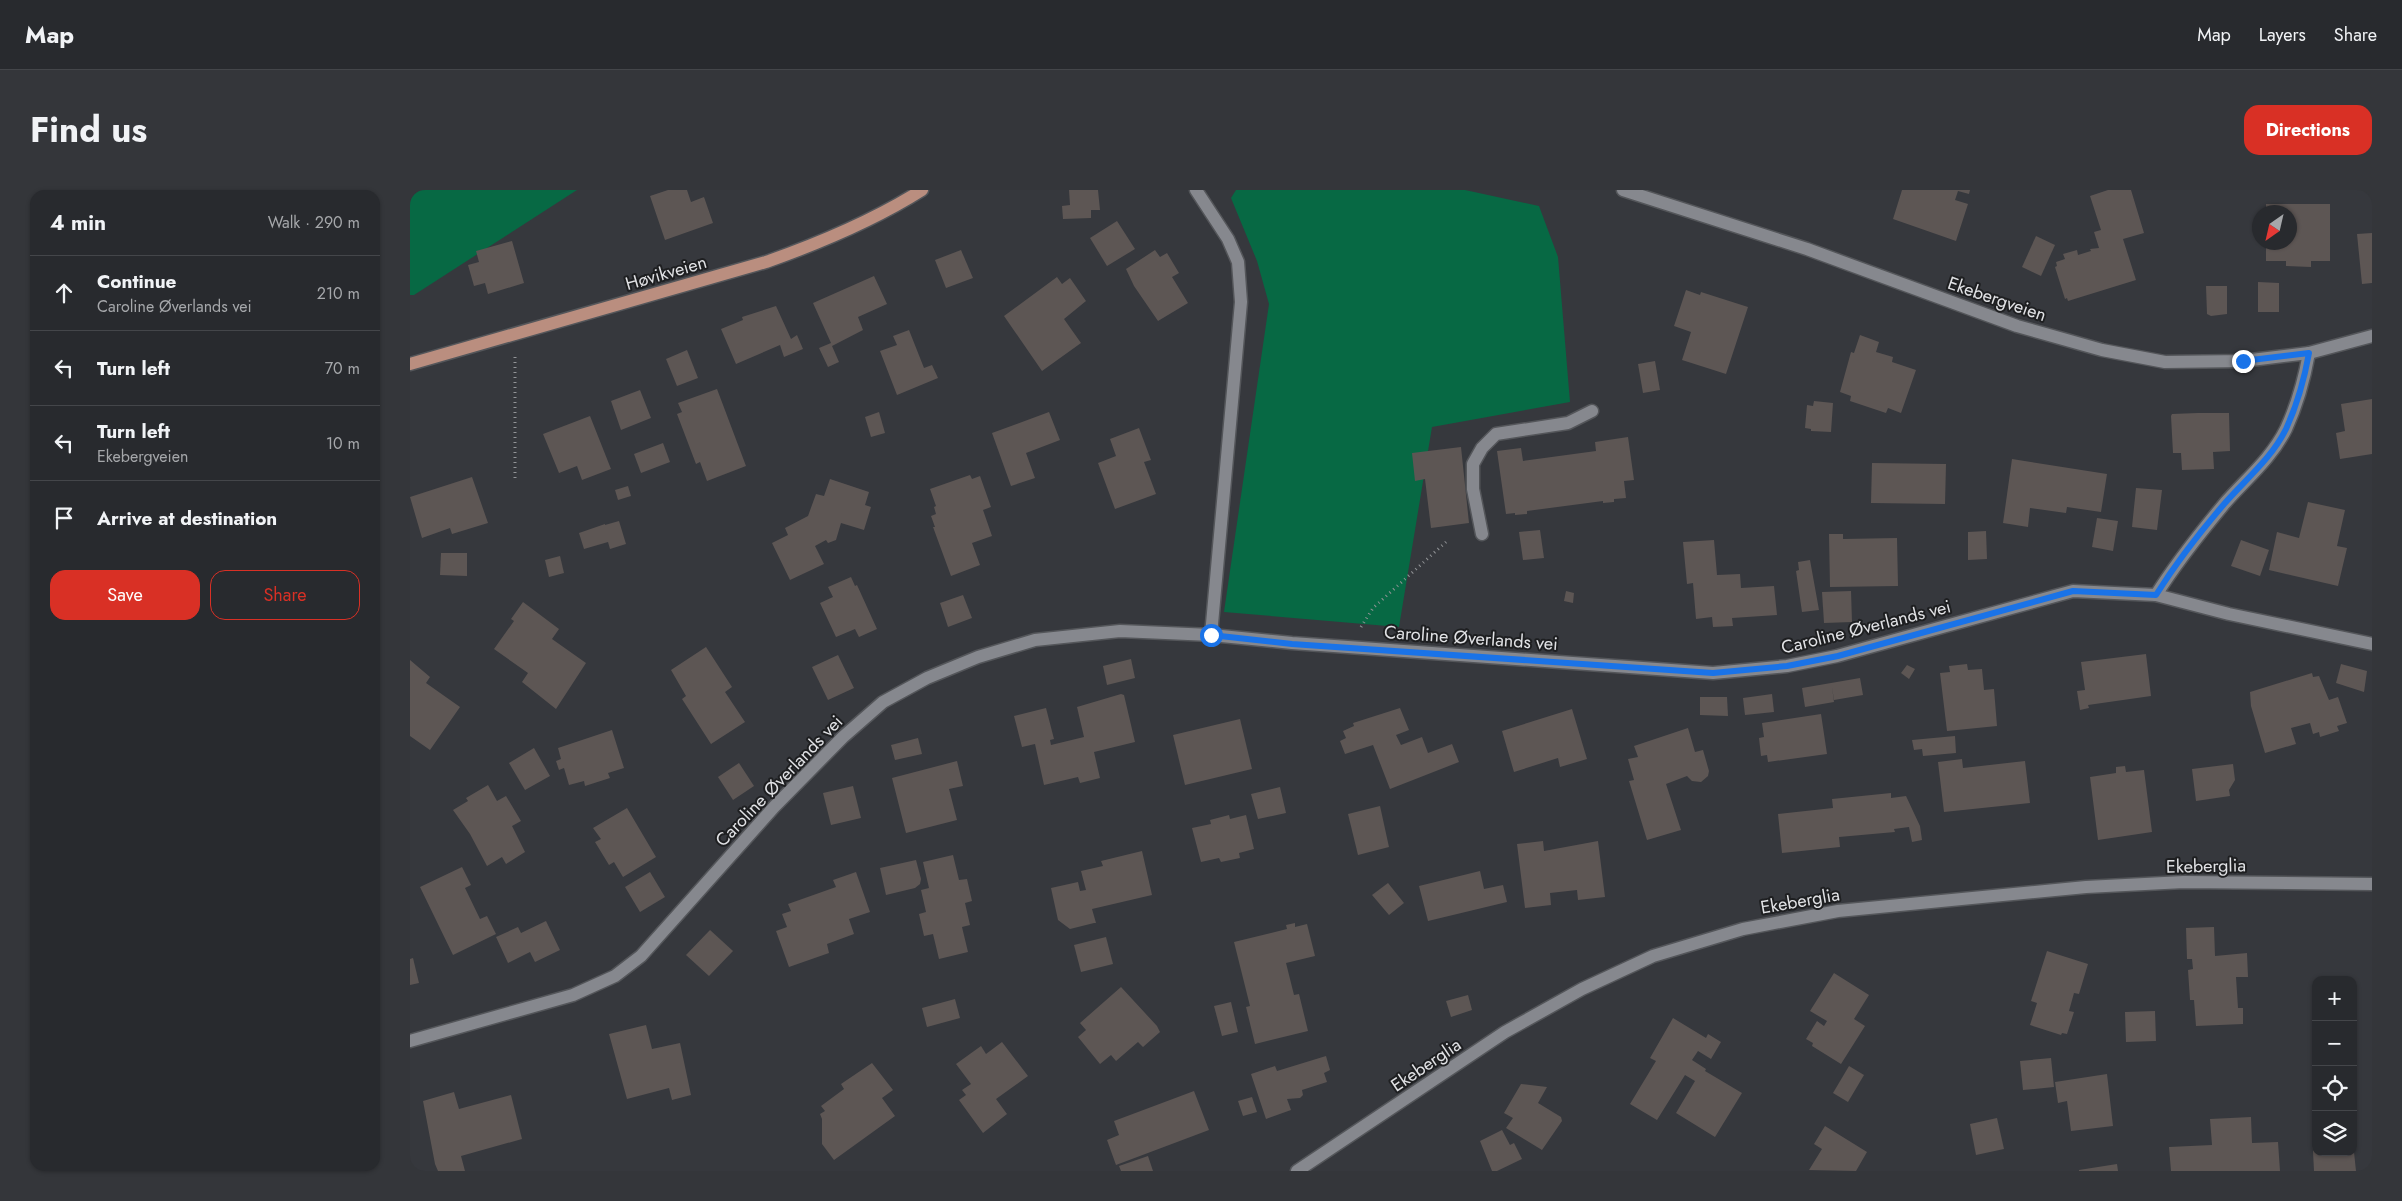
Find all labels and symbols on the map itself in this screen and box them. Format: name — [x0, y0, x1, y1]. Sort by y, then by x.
north arrow — [2252, 205, 2297, 250]
street label: Høvikveien — [622, 249, 710, 297]
street label: Ekebergveien — [1944, 270, 2050, 328]
route end — [2232, 350, 2255, 373]
street label: Caroline Øverlands vei — [1778, 593, 1954, 661]
street label: Caroline Øverlands vei — [1383, 619, 1559, 657]
route start — [1200, 624, 1223, 647]
street label: Caroline Øverlands vei — [709, 709, 849, 853]
street label: Ekeberglia — [2166, 852, 2246, 880]
street label: Ekeberglia — [1758, 881, 1842, 921]
street label: Ekeberglia — [1386, 1032, 1466, 1098]

